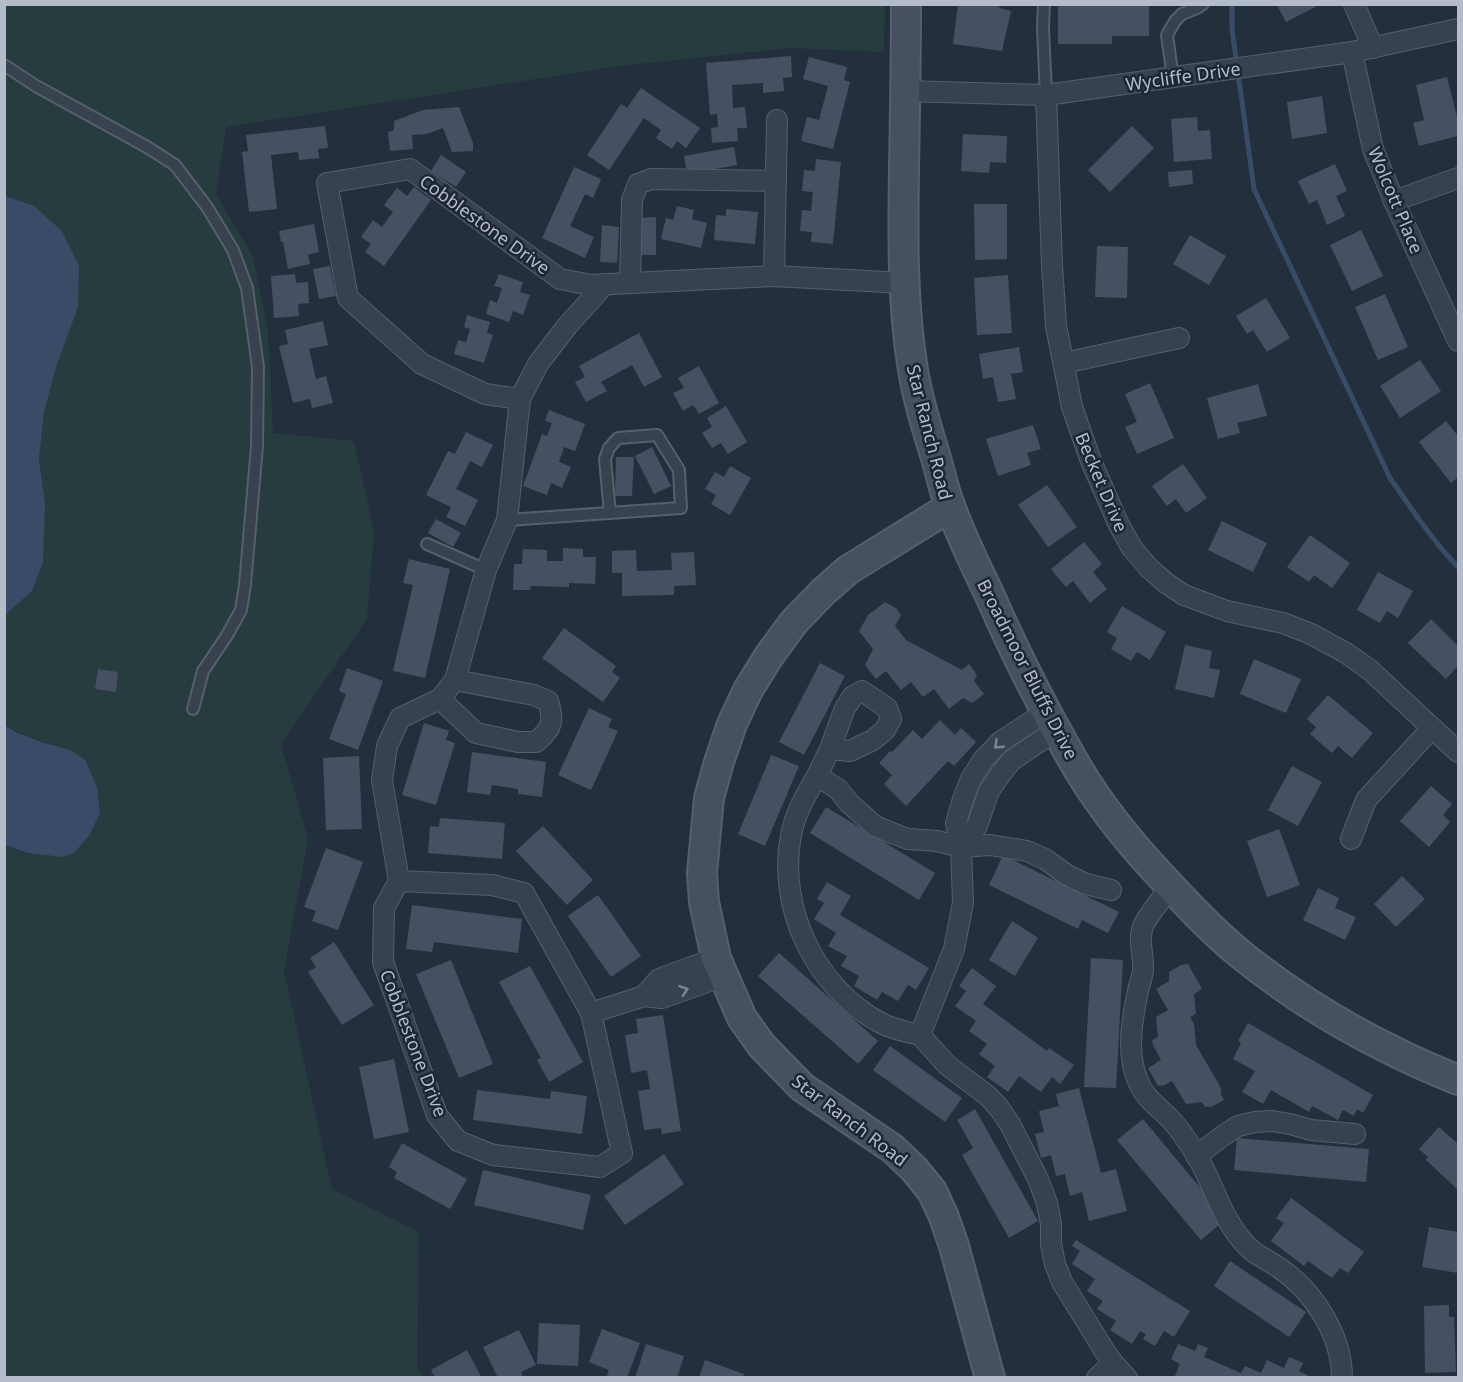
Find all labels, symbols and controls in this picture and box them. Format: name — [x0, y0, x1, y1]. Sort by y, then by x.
street label: Wycliffe Drive — [1124, 56, 1242, 96]
street label: Wolcott Place — [1363, 143, 1429, 257]
street label: Cobblestone Drive — [415, 169, 555, 279]
street label: Star Ranch Road — [902, 362, 958, 502]
street label: Becket Drive — [1070, 429, 1134, 535]
street label: Broadmoor Bluffs Drive — [972, 575, 1084, 763]
one-way arrow — [994, 738, 1005, 749]
street label: Cobblestone Drive — [375, 966, 453, 1120]
one-way arrow — [678, 985, 689, 998]
street label: Star Ranch Road — [787, 1069, 913, 1171]

